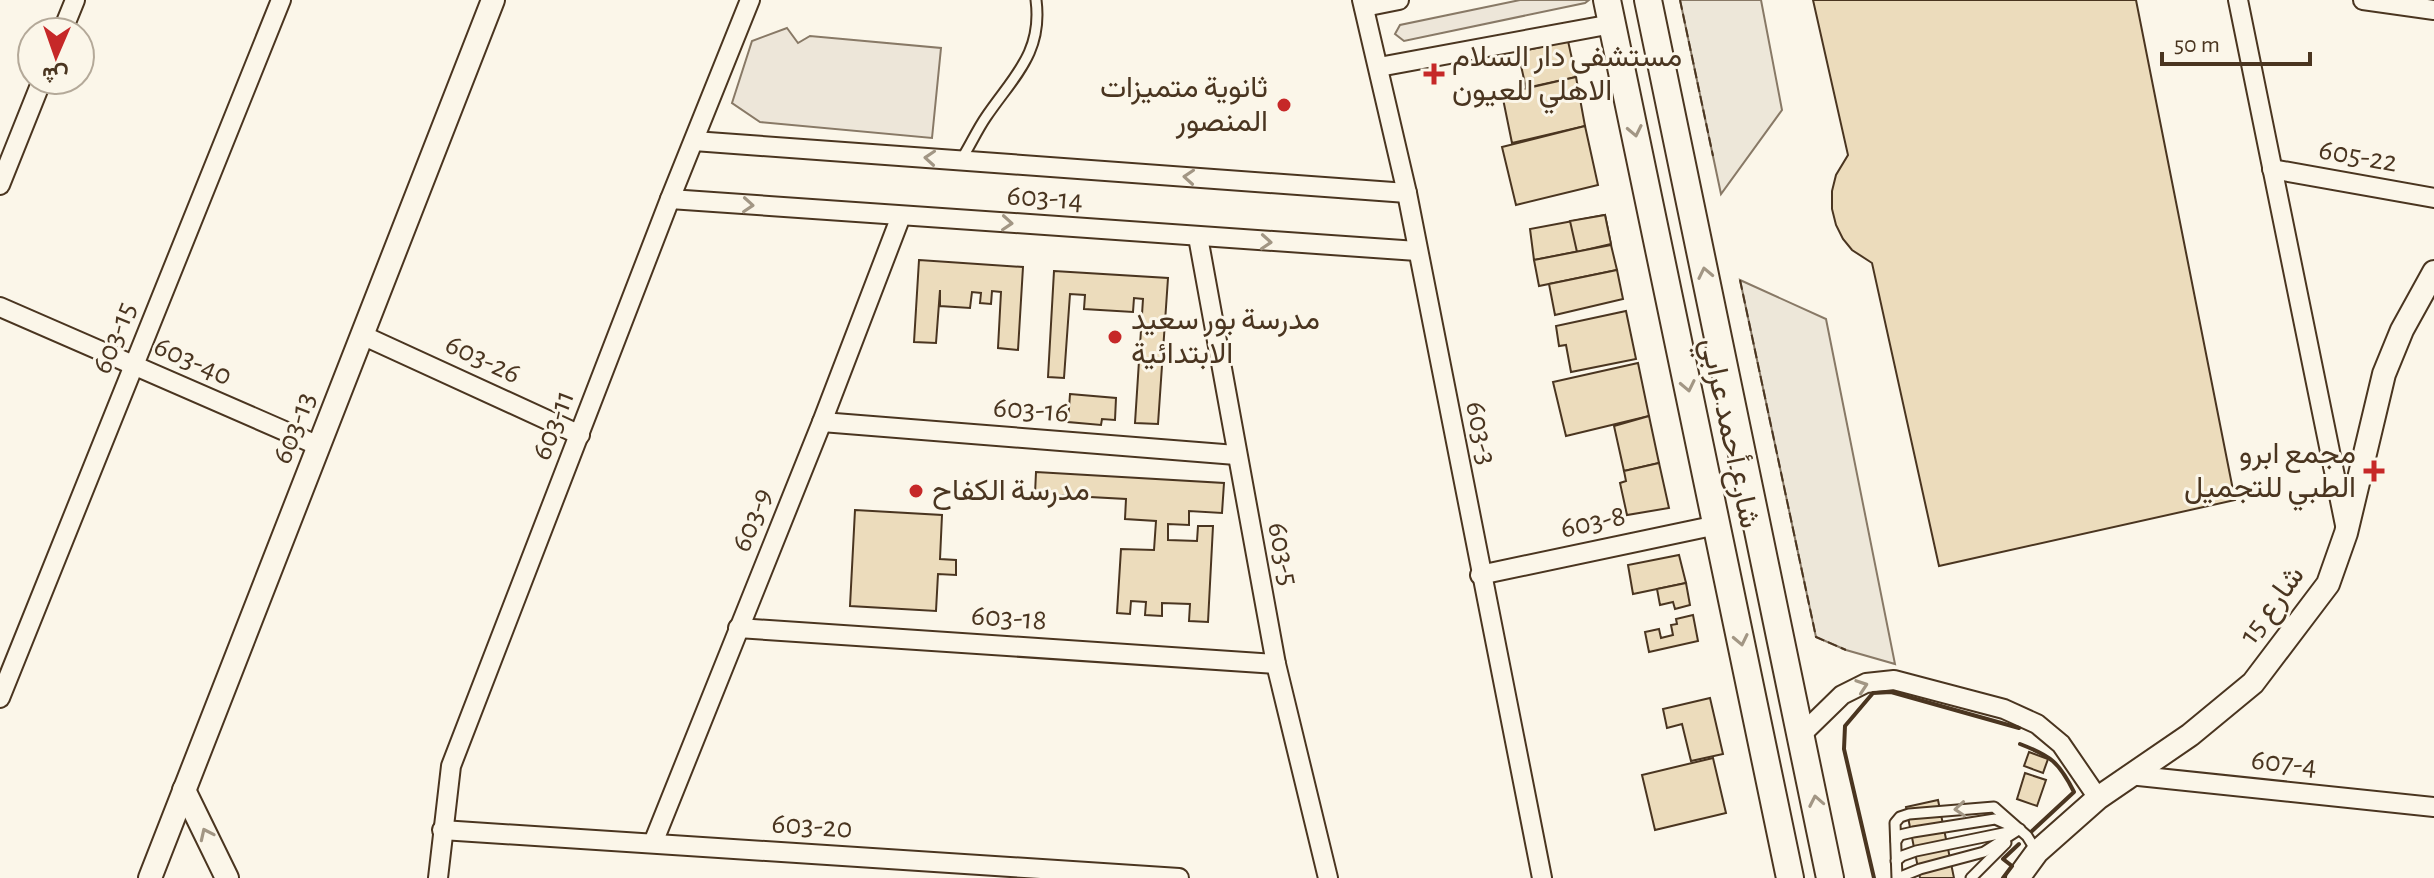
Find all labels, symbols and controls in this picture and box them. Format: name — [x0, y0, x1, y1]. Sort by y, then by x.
north arrow — [16, 16, 96, 96]
scale bar — [2162, 16, 2310, 66]
text: 50 m — [2174, 33, 2220, 57]
place label: مستشفى دار السلام الاهلي للعيون — [1452, 42, 1682, 114]
text: ش — [42, 62, 69, 86]
marker: مستشفى دار السلام الاهلي للعيون — [1423, 63, 1445, 85]
place label: ثانوية متميزات المنصور — [1100, 73, 1268, 139]
marker: ثانوية متميزات المنصور — [1275, 96, 1293, 114]
one-way arrow — [1626, 124, 1643, 137]
street label: 605-22 — [2316, 134, 2400, 178]
one-way arrow — [923, 150, 936, 167]
one-way arrow — [1182, 169, 1195, 186]
street label: 603-14 — [1006, 180, 1084, 216]
one-way arrow — [742, 196, 755, 213]
one-way arrow — [1001, 214, 1014, 231]
one-way arrow — [1260, 233, 1273, 250]
one-way arrow — [1698, 266, 1715, 280]
street label: 603-15 — [86, 298, 142, 378]
place label: مدرسة بور سعيد الابتدائية — [1131, 305, 1320, 370]
marker: مدرسة بور سعيد الابتدائية — [1106, 328, 1124, 346]
street label: 603-26 — [441, 329, 525, 389]
street label: 603-40 — [150, 331, 236, 391]
street label: شارع أحمد عرابي — [1687, 335, 1768, 533]
one-way arrow — [1678, 379, 1695, 392]
street label: 603-11 — [526, 386, 580, 464]
street label: 603-13 — [267, 388, 321, 468]
street label: 603-16 — [992, 392, 1070, 428]
street label: 603-3 — [1460, 399, 1502, 467]
place label: مجمع ابرو الطبي للتجميل — [2184, 439, 2356, 511]
marker: مجمع ابرو الطبي للتجميل — [2363, 460, 2385, 482]
place label: مدرسة الكفاح — [932, 476, 1090, 510]
marker: مدرسة الكفاح — [907, 482, 925, 500]
street label: 603-9 — [726, 484, 778, 556]
street label: 603-8 — [1558, 500, 1628, 544]
street label: 603-5 — [1262, 520, 1304, 588]
street label: شارع 15 — [2234, 561, 2313, 652]
street label: 603-18 — [970, 600, 1048, 636]
one-way arrow — [1732, 633, 1749, 647]
one-way arrow — [1854, 680, 1868, 696]
street label: 607-4 — [2250, 745, 2318, 781]
one-way arrow — [1809, 795, 1826, 808]
one-way arrow — [1953, 800, 1966, 817]
street label: 603-20 — [771, 808, 853, 844]
one-way arrow — [200, 828, 216, 842]

